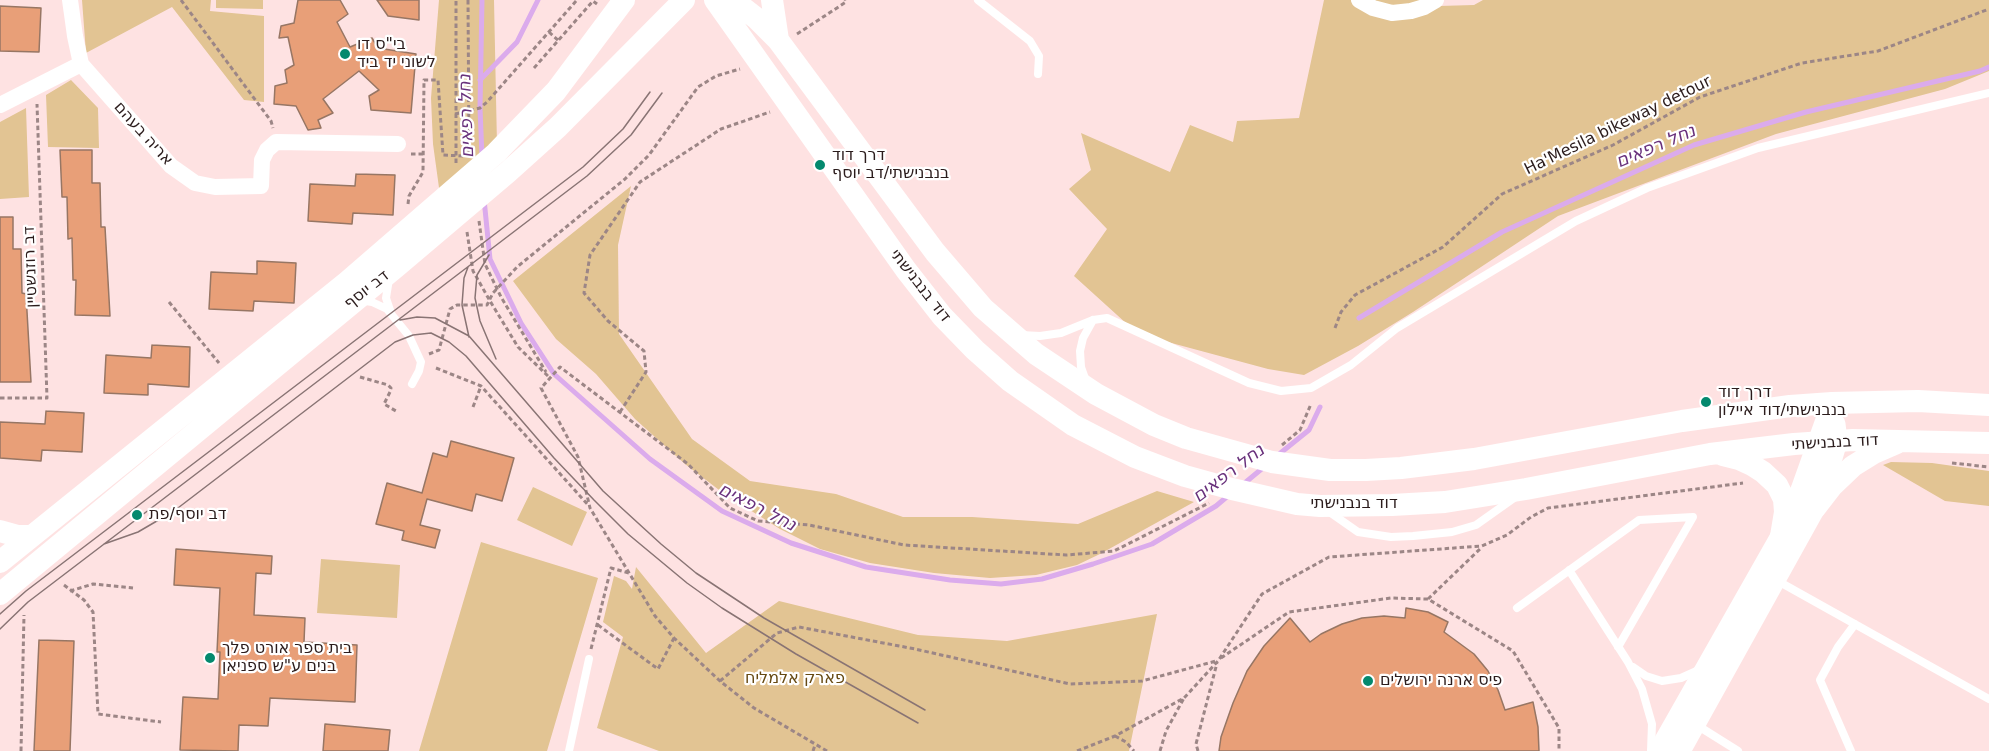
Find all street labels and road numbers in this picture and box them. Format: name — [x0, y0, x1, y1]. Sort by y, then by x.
street label: Ha'Mesila bikeway detour — [1522, 72, 1714, 180]
street label: אריה בעהם — [109, 98, 177, 170]
street label: דב רוזנשטיין — [20, 226, 42, 308]
street label: דוד בנבנישתי — [886, 246, 954, 326]
street label: דב יוסף — [341, 267, 393, 313]
street label: דוד בנבנישתי — [1791, 431, 1879, 455]
street label: דוד בנבנישתי — [1310, 494, 1398, 514]

